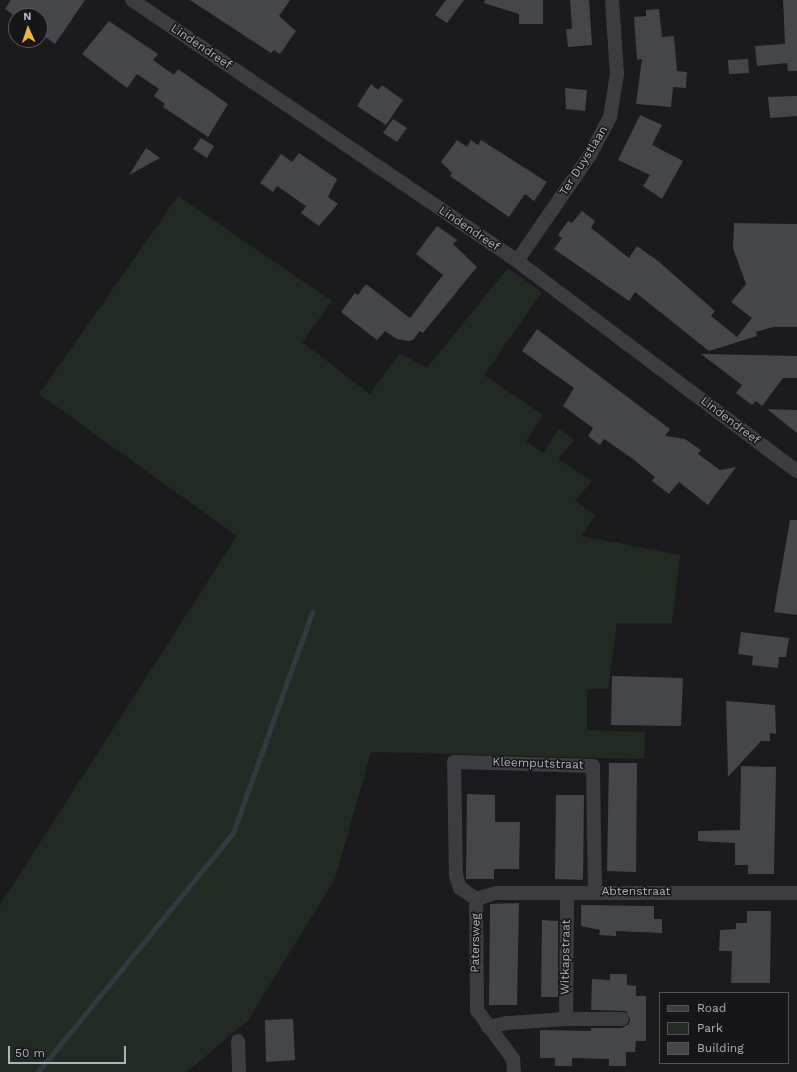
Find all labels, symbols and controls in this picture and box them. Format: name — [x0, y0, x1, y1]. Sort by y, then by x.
north arrow — [8, 8, 48, 48]
text: N — [23, 10, 32, 23]
street label: Lindendreef — [168, 21, 234, 73]
street label: Ter Duystlaan — [557, 123, 611, 199]
street label: Lindendreef — [436, 203, 502, 255]
street label: Lindendreef — [698, 394, 762, 448]
street label: Kleemputstraat — [492, 755, 584, 773]
street label: Abtenstraat — [601, 885, 671, 899]
street label: Patersweg — [468, 913, 484, 973]
street label: Witkapstraat — [558, 919, 574, 995]
legend — [659, 992, 789, 1064]
text: Road — [697, 1001, 726, 1015]
text: Park — [697, 1021, 723, 1035]
scale bar — [10, 1038, 128, 1064]
text: Building — [697, 1041, 744, 1055]
text: 50 m — [15, 1046, 45, 1060]

